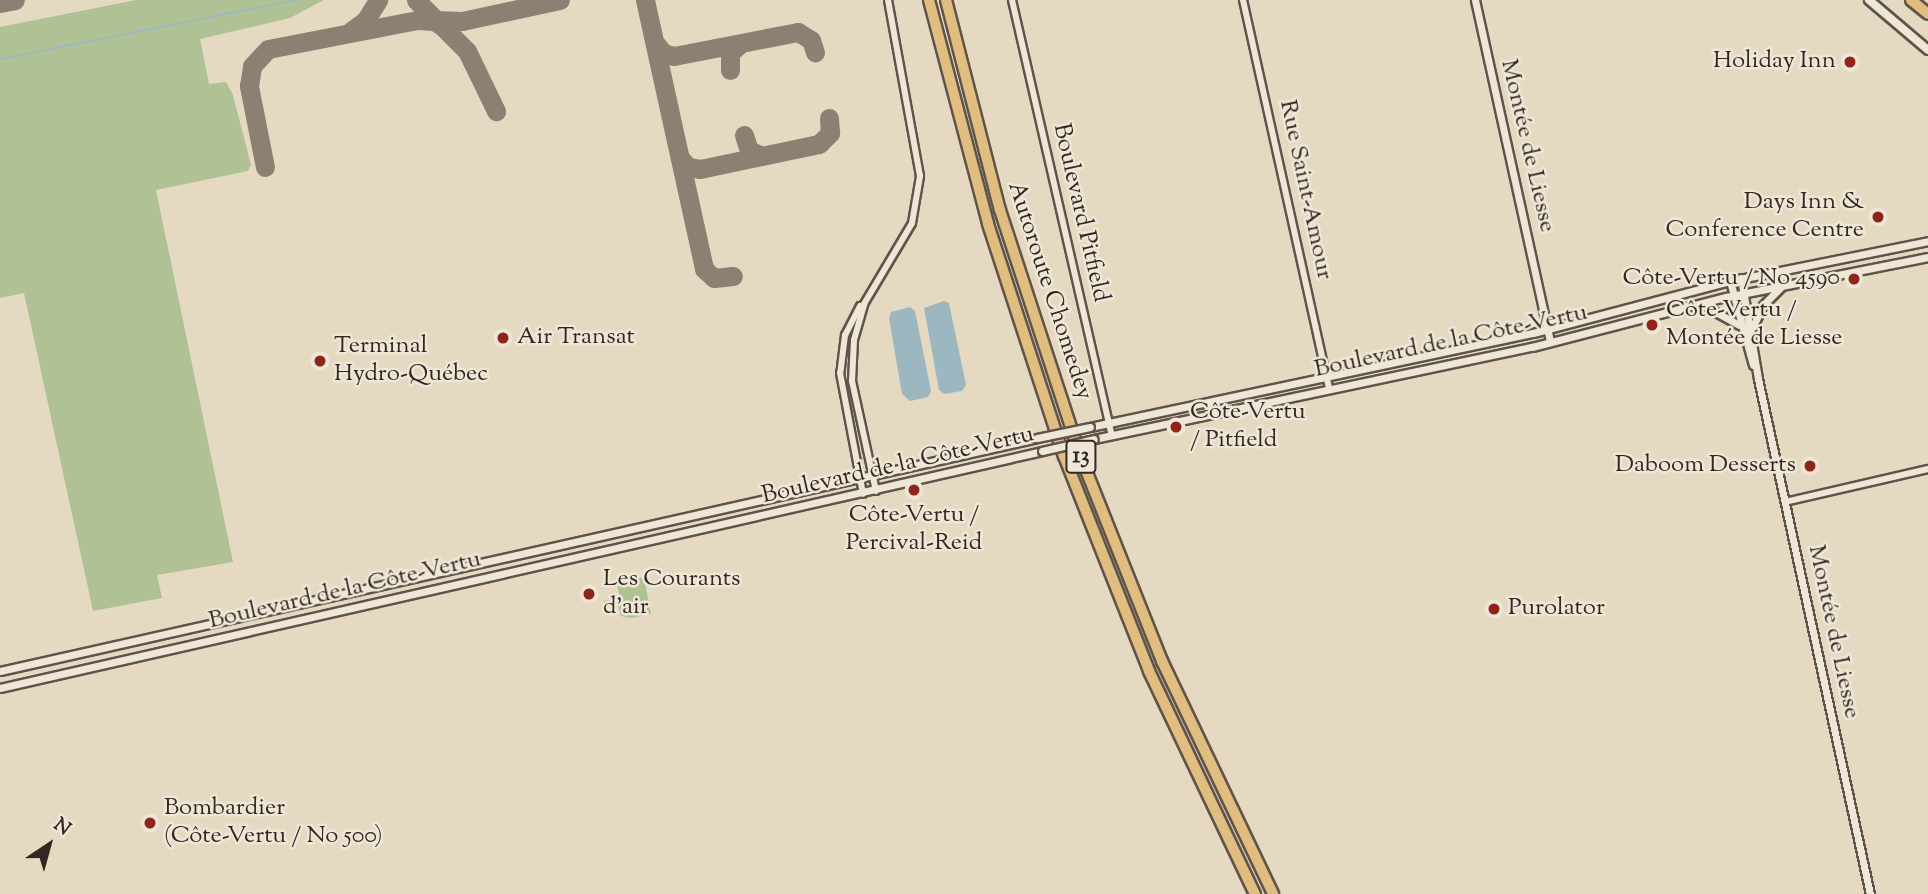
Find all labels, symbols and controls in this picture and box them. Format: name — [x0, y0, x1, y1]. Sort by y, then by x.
place label: Holiday Inn — [1713, 48, 1836, 76]
marker: Holiday Inn — [1842, 54, 1858, 70]
street label: Montée de Liesse — [1493, 57, 1561, 235]
street label: Rue Saint-Amour — [1272, 97, 1338, 283]
street label: Boulevard Pitfield — [1045, 121, 1115, 305]
street label: Autoroute Chomedey — [1000, 178, 1098, 404]
place label: Days Inn & Conference Centre — [1666, 189, 1864, 245]
marker: Days Inn & Conference Centre — [1870, 209, 1886, 225]
place label: Côte-Vertu / No 4590 — [1623, 265, 1840, 293]
marker: Côte-Vertu / No 4590 — [1846, 271, 1862, 287]
place label: Côte-Vertu / Montée de Liesse — [1666, 297, 1842, 353]
street label: Boulevard de la Côte-Vertu — [1312, 299, 1590, 385]
marker: Côte-Vertu / Montée de Liesse — [1644, 317, 1660, 333]
place label: Air Transat — [517, 324, 635, 352]
marker: Air Transat — [495, 330, 511, 346]
place label: Terminal Hydro-Québec — [334, 333, 488, 389]
marker: Terminal Hydro-Québec — [312, 353, 328, 369]
place label: Côte-Vertu / Pitfield — [1190, 399, 1306, 455]
marker: Côte-Vertu / Pitfield — [1168, 419, 1184, 435]
street label: Boulevard de la Côte-Vertu — [759, 421, 1037, 511]
road number: 13 — [1065, 438, 1097, 477]
place label: Daboom Desserts — [1615, 452, 1796, 480]
marker: Daboom Desserts — [1802, 458, 1818, 474]
marker: Côte-Vertu / Percival-Reid — [906, 482, 922, 498]
place label: Côte-Vertu / Percival-Reid — [846, 502, 982, 558]
street label: Montée de Liesse — [1801, 543, 1865, 721]
street label: Boulevard de la Côte-Vertu — [206, 546, 484, 636]
place label: Les Courants d'air — [603, 566, 740, 622]
marker: Les Courants d'air — [581, 586, 597, 602]
place label: Purolator — [1508, 595, 1605, 623]
marker: Purolator — [1486, 601, 1502, 617]
place label: Bombardier (Côte-Vertu / No 500) — [164, 795, 383, 851]
north arrow — [14, 810, 84, 880]
text: N — [48, 812, 76, 843]
marker: Bombardier (Côte-Vertu / No 500) — [142, 815, 158, 831]

